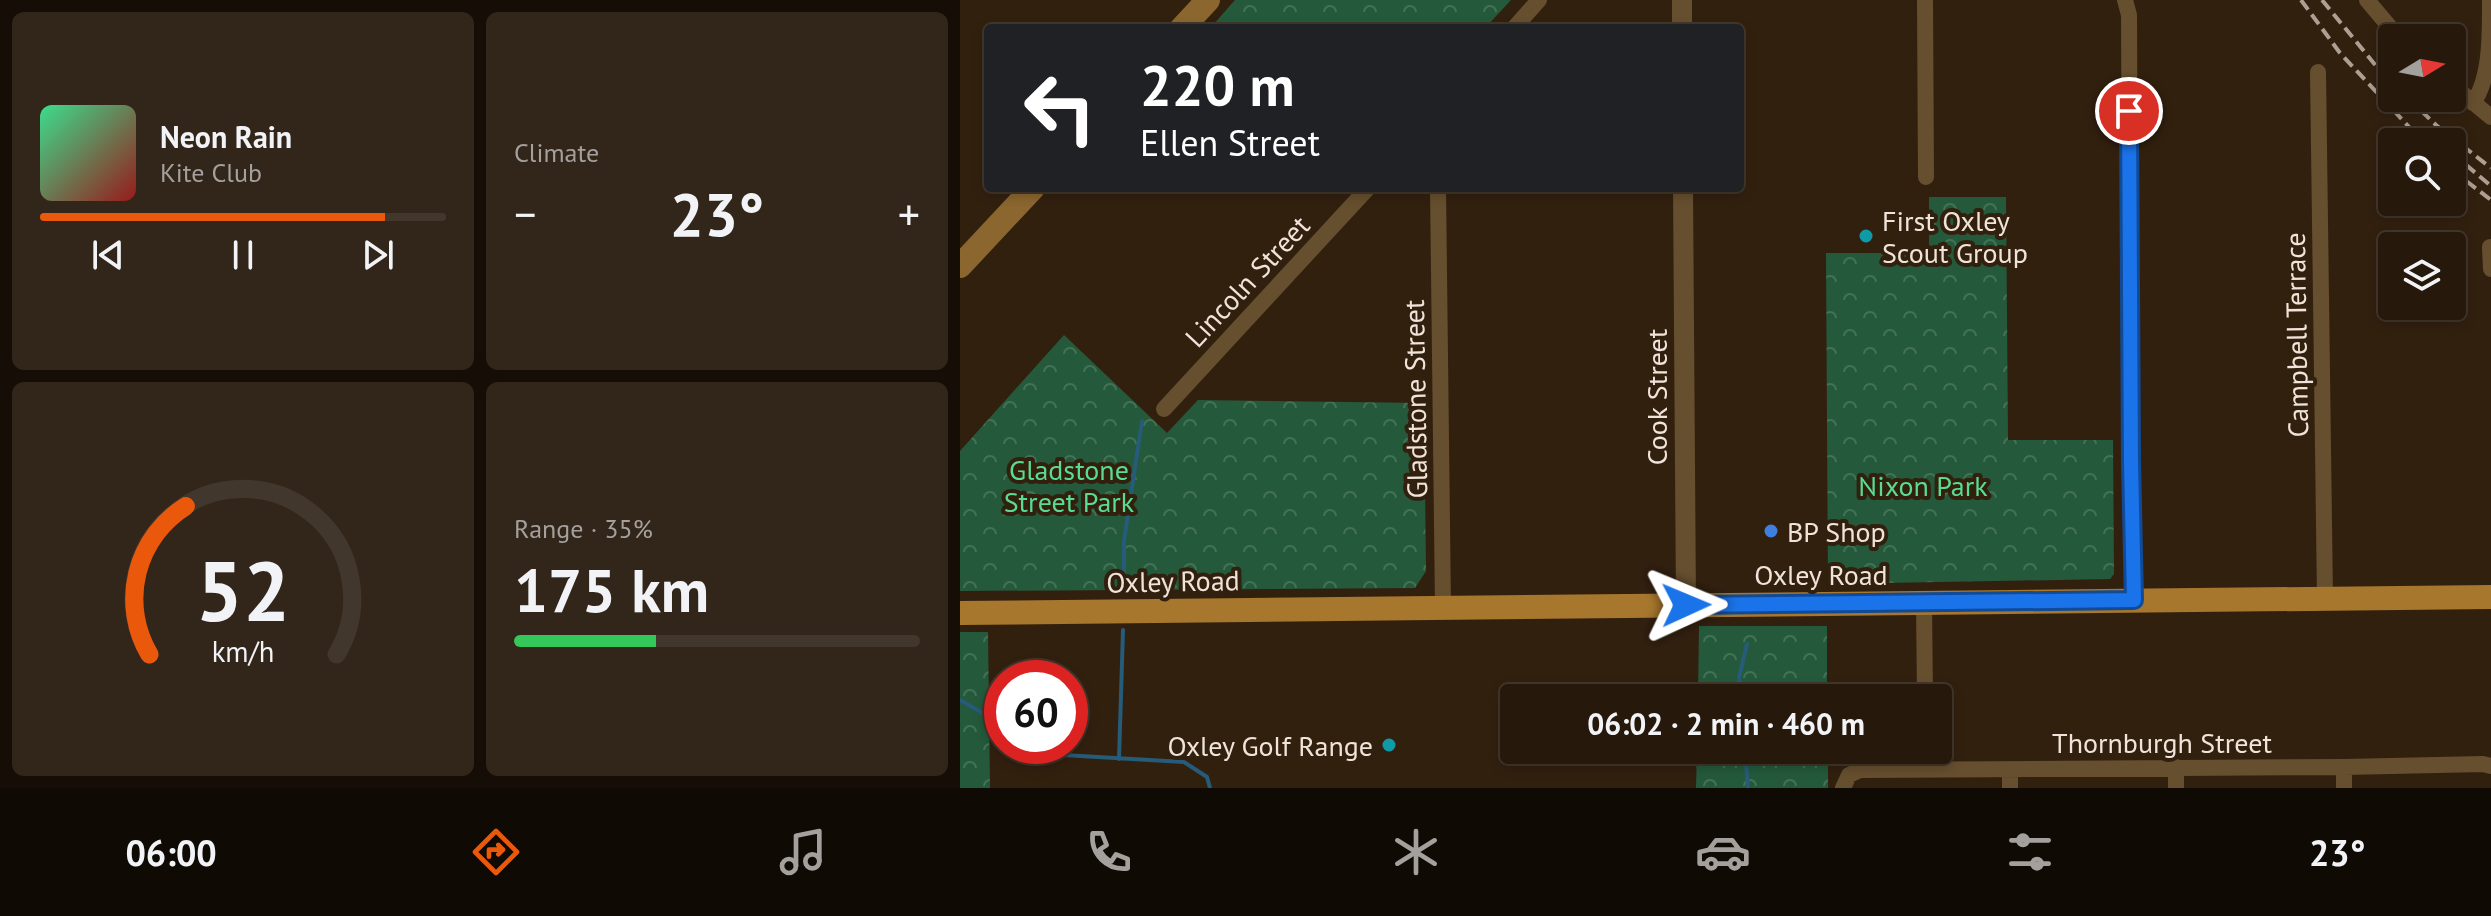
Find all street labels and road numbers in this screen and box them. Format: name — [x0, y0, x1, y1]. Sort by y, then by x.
street label: Lincoln Street — [1177, 207, 1318, 355]
street label: Campbell Terrace — [2276, 232, 2316, 438]
street label: Gladstone Street — [1395, 299, 1435, 499]
street label: Cook Street — [1638, 328, 1675, 465]
street label: Oxley Road — [1754, 556, 1888, 593]
street label: Oxley Road — [1106, 561, 1240, 601]
street label: Thornburgh Street — [2052, 724, 2272, 761]

